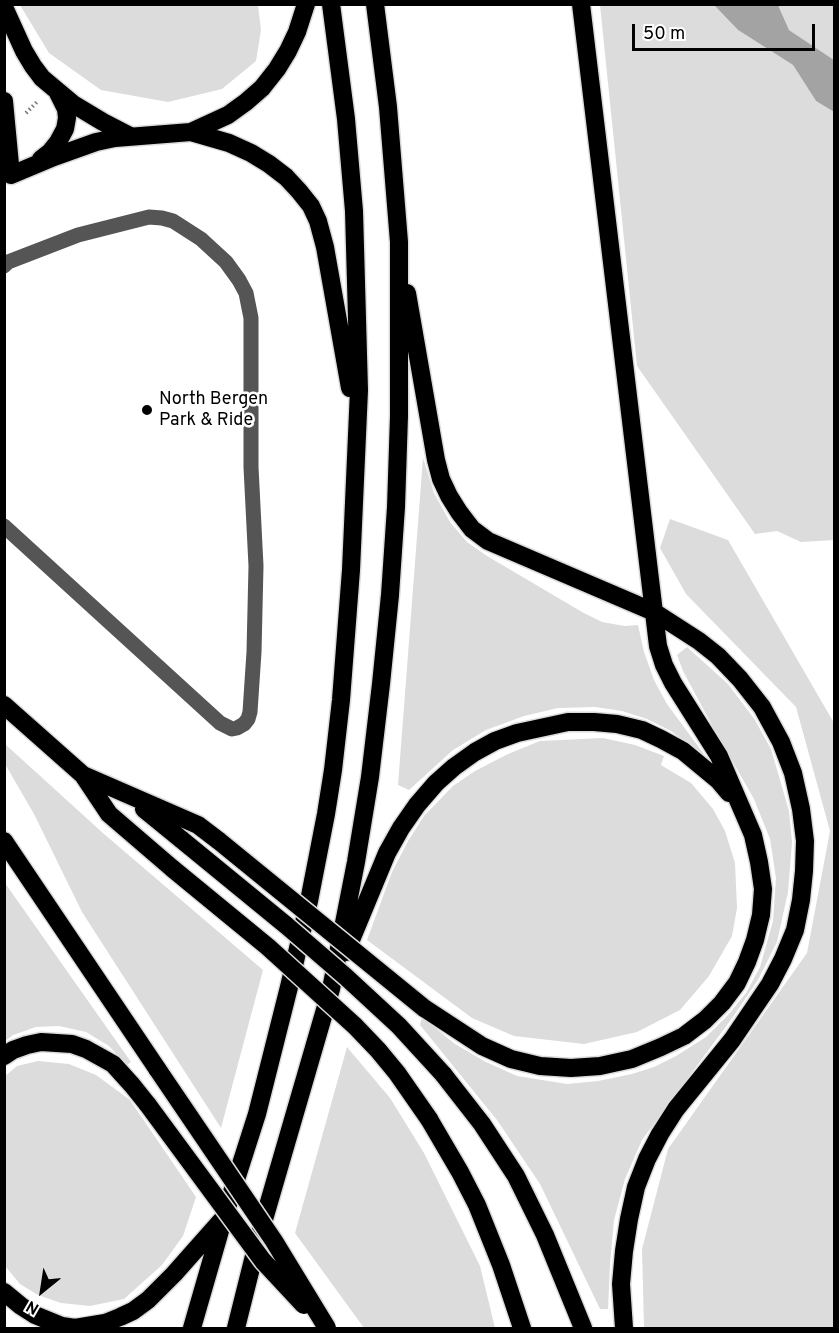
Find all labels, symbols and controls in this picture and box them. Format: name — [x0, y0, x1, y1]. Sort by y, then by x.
scale bar — [635, 12, 818, 50]
text: 50 m — [643, 23, 685, 46]
place label: North Bergen Park & Ride — [159, 389, 268, 432]
marker: North Bergen Park & Ride — [140, 403, 154, 417]
north arrow — [12, 1261, 72, 1321]
text: N — [23, 1295, 43, 1318]

